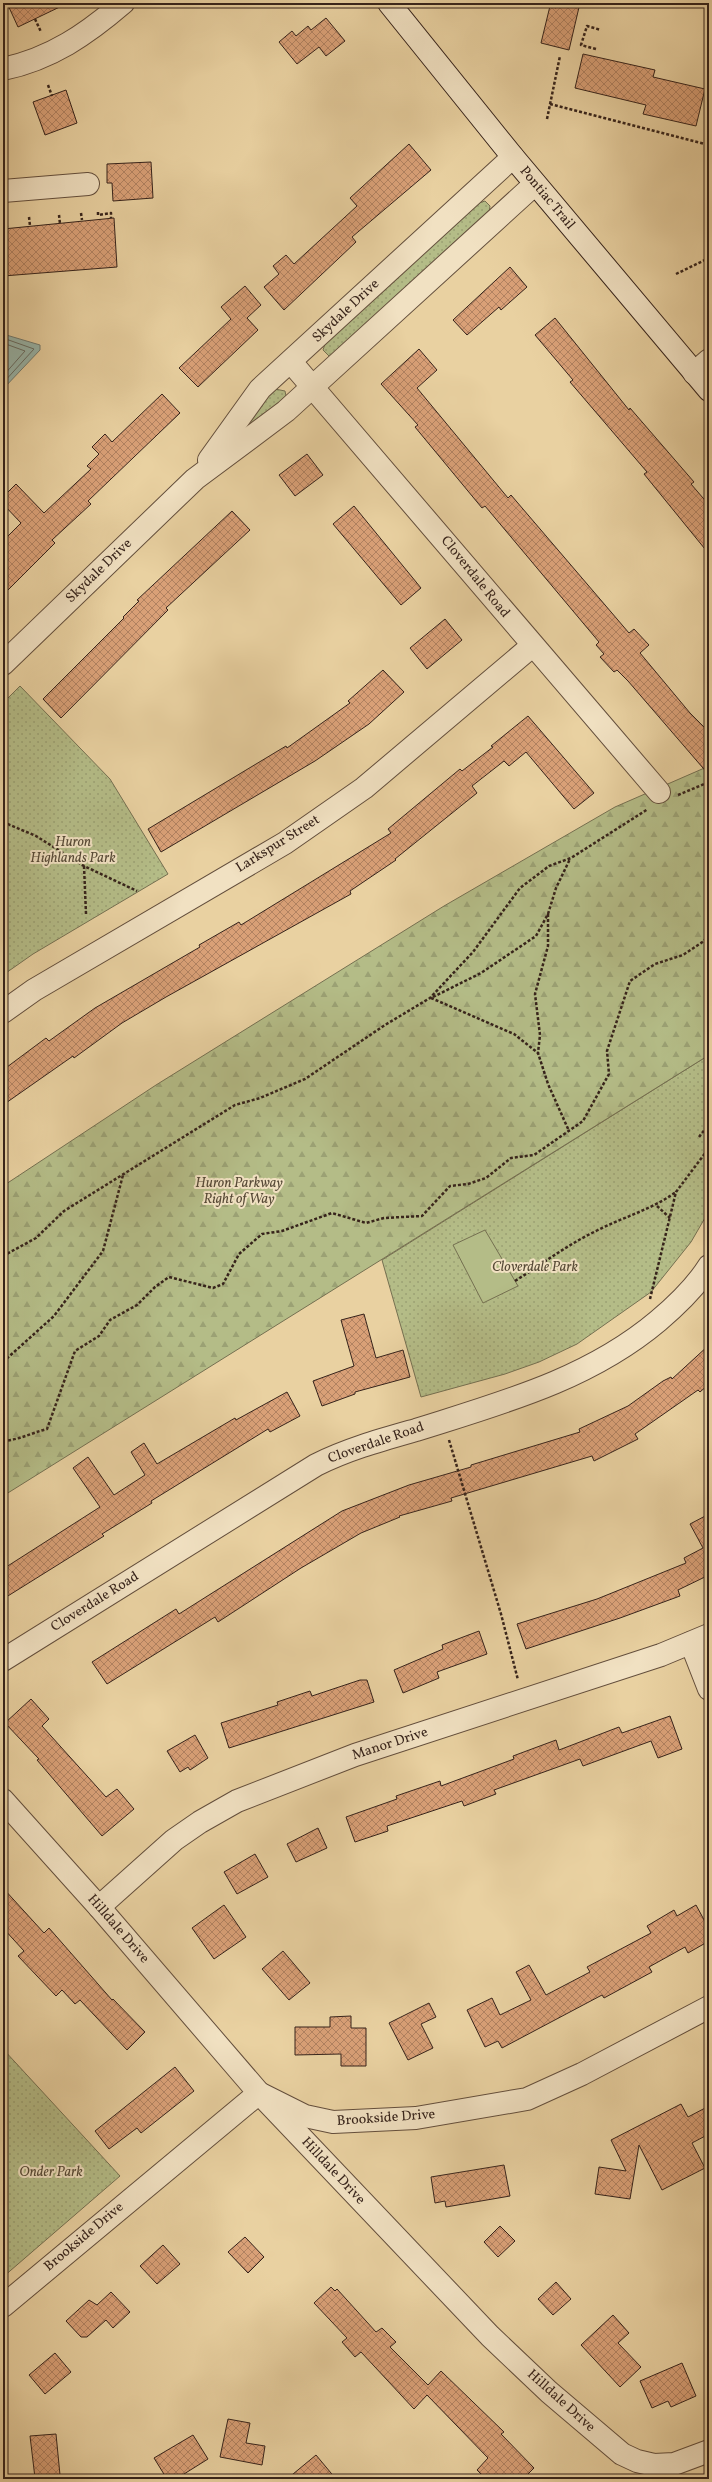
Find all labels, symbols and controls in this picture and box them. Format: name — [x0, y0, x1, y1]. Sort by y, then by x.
street label: Pontiac Trail — [515, 162, 579, 234]
street label: Skydale Drive — [308, 275, 384, 347]
street label: Cloverdale Road — [436, 532, 514, 622]
street label: Skydale Drive — [62, 534, 137, 608]
street label: Larkspur Street — [232, 811, 324, 877]
park label: Huron Highlands Park — [30, 833, 116, 868]
park label: Huron Parkway Right of Way — [195, 1174, 283, 1209]
park label: Cloverdale Park — [492, 1258, 579, 1277]
street label: Cloverdale Road — [325, 1418, 427, 1468]
street label: Cloverdale Road — [47, 1567, 143, 1637]
street label: Manor Drive — [350, 1723, 431, 1765]
street label: Hilldale Drive — [83, 1890, 154, 1968]
street label: Brookside Drive — [336, 2105, 436, 2131]
street label: Hilldale Drive — [297, 2133, 369, 2209]
park label: Onder Park — [19, 2163, 83, 2182]
street label: Brookside Drive — [40, 2198, 128, 2276]
street label: Hilldale Drive — [523, 2365, 600, 2437]

